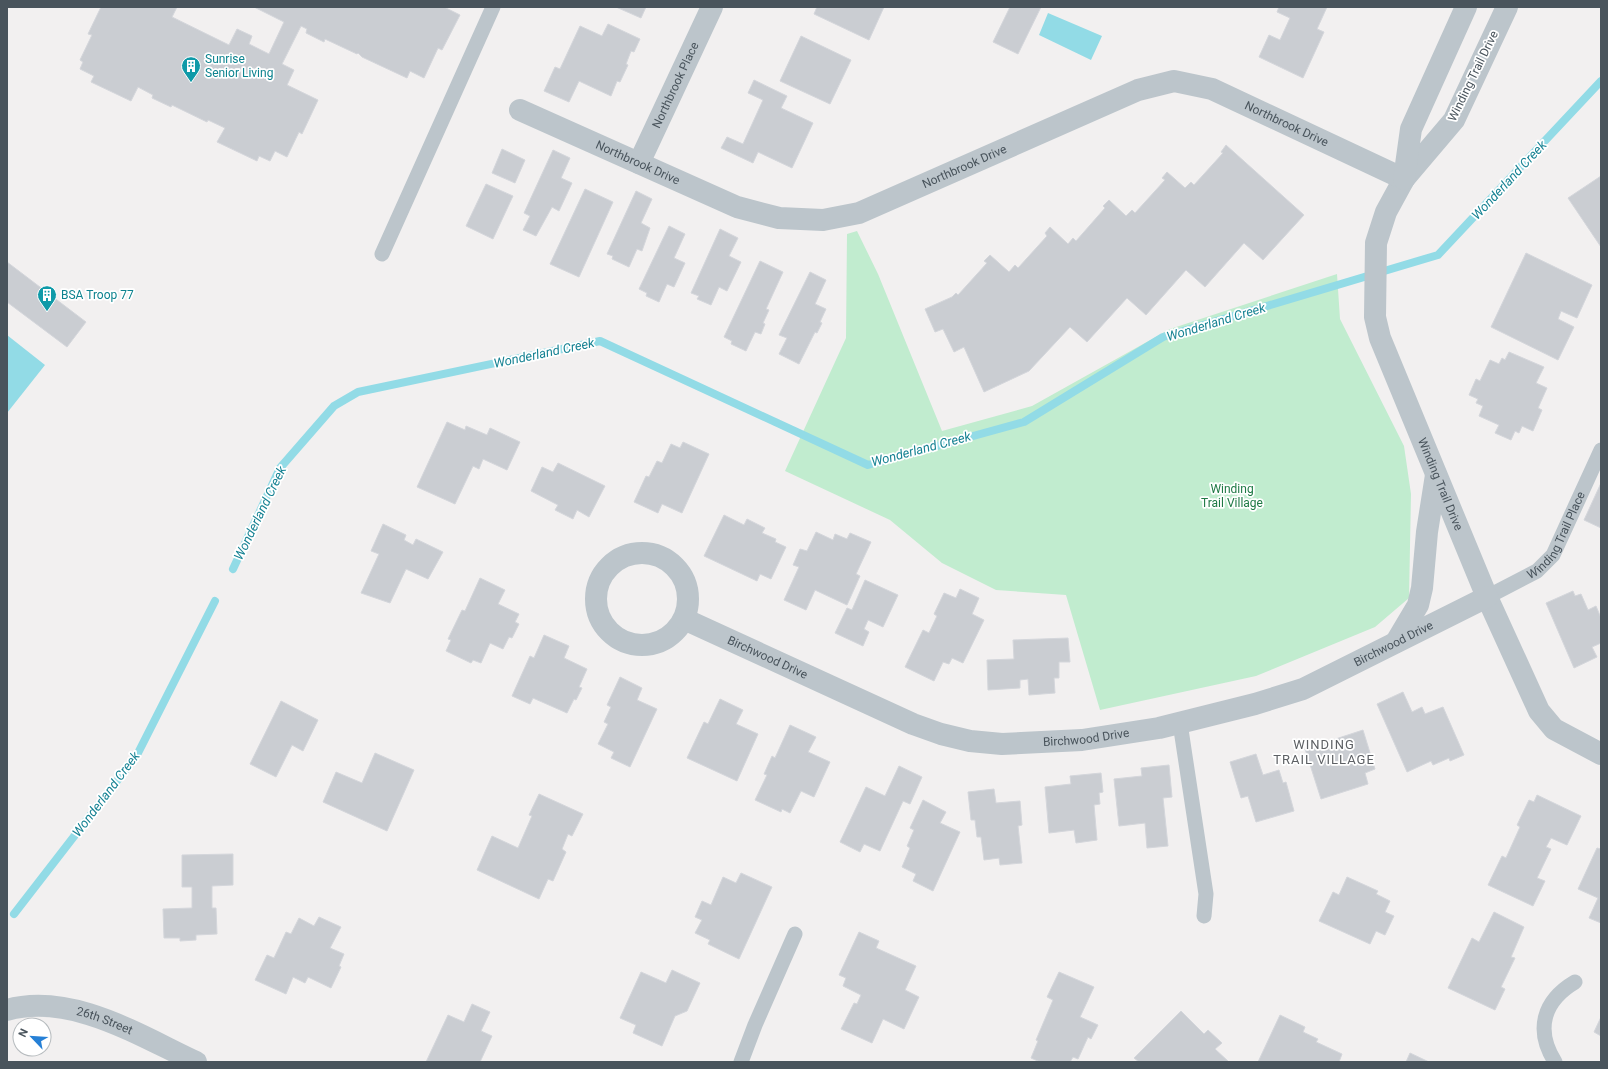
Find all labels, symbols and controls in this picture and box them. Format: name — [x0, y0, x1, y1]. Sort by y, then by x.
street label: Winding Trail Drive — [1445, 29, 1501, 123]
street label: Northbrook Place — [649, 40, 702, 130]
place label: Sunrise Senior Living — [205, 52, 273, 80]
building icon: Sunrise Senior Living — [180, 55, 202, 83]
street label: Northbrook Drive — [1242, 98, 1331, 150]
water label: Wonderland Creek — [1469, 137, 1550, 223]
street label: Northbrook Drive — [593, 138, 682, 188]
street label: Northbrook Drive — [920, 142, 1009, 191]
building icon: BSA Troop 77 — [36, 284, 58, 312]
place label: BSA Troop 77 — [61, 288, 134, 302]
water label: Wonderland Creek — [1165, 300, 1268, 344]
water label: Wonderland Creek — [492, 335, 596, 371]
water label: Wonderland Creek — [870, 428, 973, 470]
street label: Winding Trail Drive — [1415, 436, 1466, 533]
water label: Wonderland Creek — [231, 463, 289, 562]
park label: Winding Trail Village — [1201, 482, 1263, 510]
street label: Winding Trail Place — [1525, 489, 1588, 582]
street label: Birchwood Drive — [1351, 618, 1435, 669]
street label: Birchwood Drive — [725, 633, 810, 682]
street label: Birchwood Drive — [1043, 726, 1130, 749]
district label: WINDING TRAIL VILLAGE — [1273, 737, 1375, 767]
water label: Wonderland Creek — [69, 748, 143, 839]
street label: 26th Street — [75, 1004, 135, 1037]
north arrow — [12, 1017, 52, 1057]
text: N — [16, 1027, 31, 1039]

